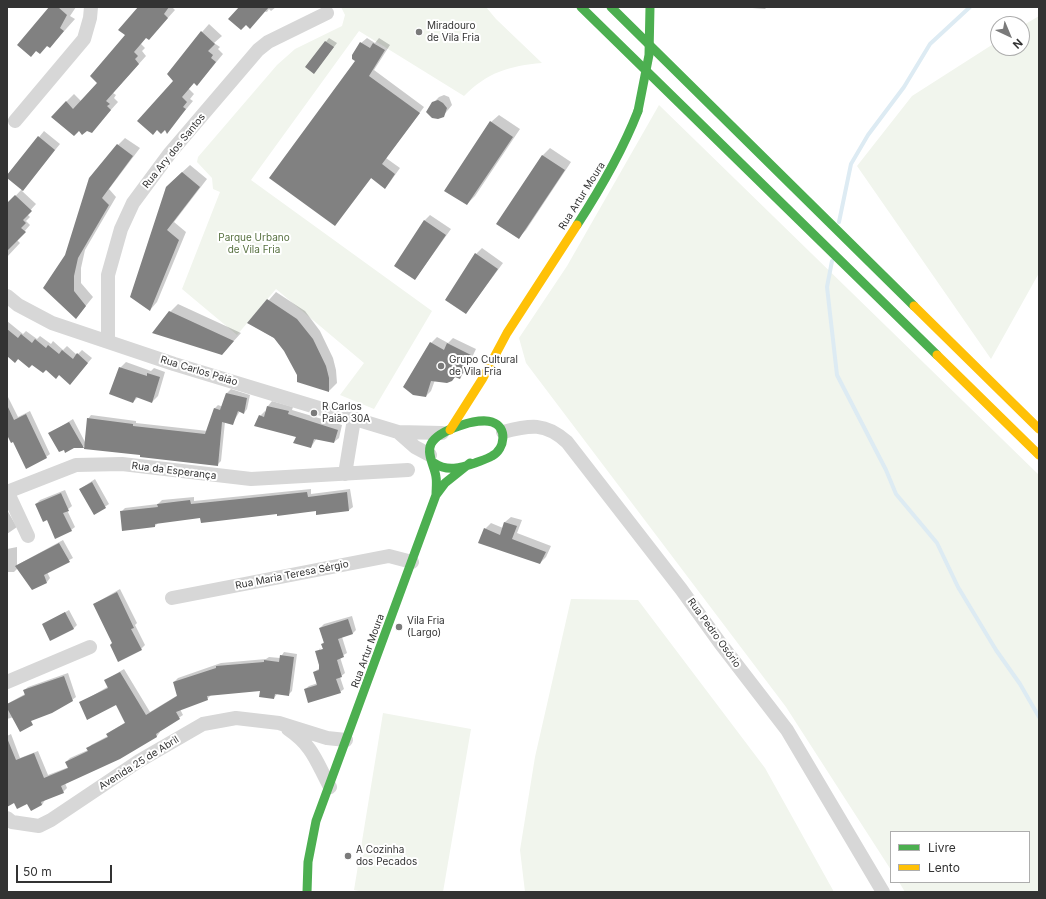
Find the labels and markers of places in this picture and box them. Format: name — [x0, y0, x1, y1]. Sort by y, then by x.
place label: Miradouro de Vila Fria — [427, 20, 480, 44]
marker: Miradouro de Vila Fria — [414, 27, 424, 37]
place label: Grupo Cultural de Vila Fria — [449, 354, 518, 378]
marker: Grupo Cultural de Vila Fria — [436, 361, 446, 371]
place label: R Carlos Paião 30A — [322, 401, 370, 424]
marker: R Carlos Paião 30A — [309, 408, 319, 418]
place label: Vila Fria (Largo) — [407, 615, 445, 638]
marker: Vila Fria (Largo) — [394, 622, 404, 632]
place label: A Cozinha dos Pecados — [356, 844, 417, 868]
marker: A Cozinha dos Pecados — [343, 851, 353, 861]

